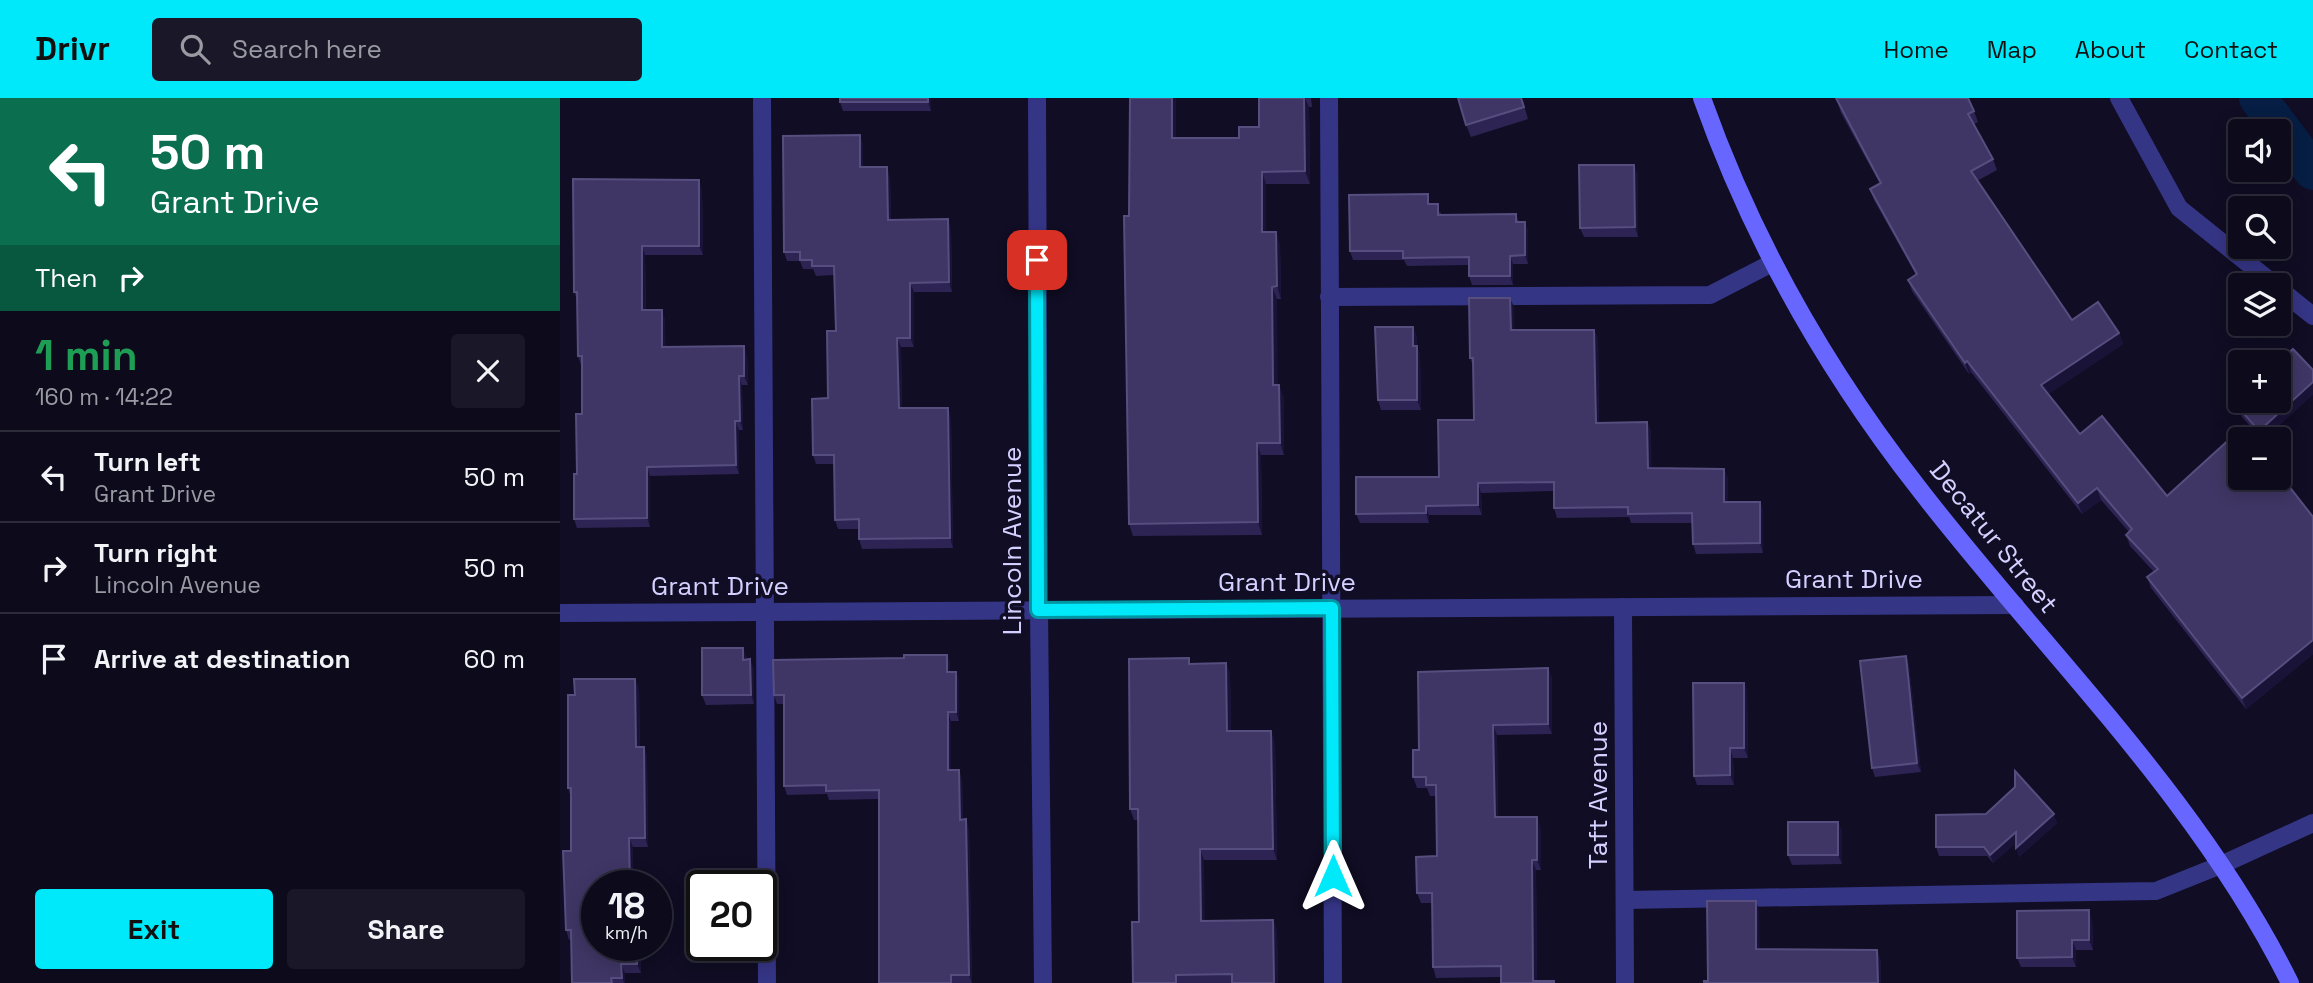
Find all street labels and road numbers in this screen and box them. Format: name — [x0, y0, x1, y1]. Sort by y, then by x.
street label: Lincoln Avenue — [995, 447, 1029, 635]
street label: Decatur Street — [1922, 454, 2066, 620]
street label: Grant Drive — [1785, 562, 1923, 596]
street label: Grant Drive — [1218, 565, 1356, 599]
street label: Grant Drive — [651, 569, 789, 603]
street label: Taft Avenue — [1581, 721, 1615, 869]

